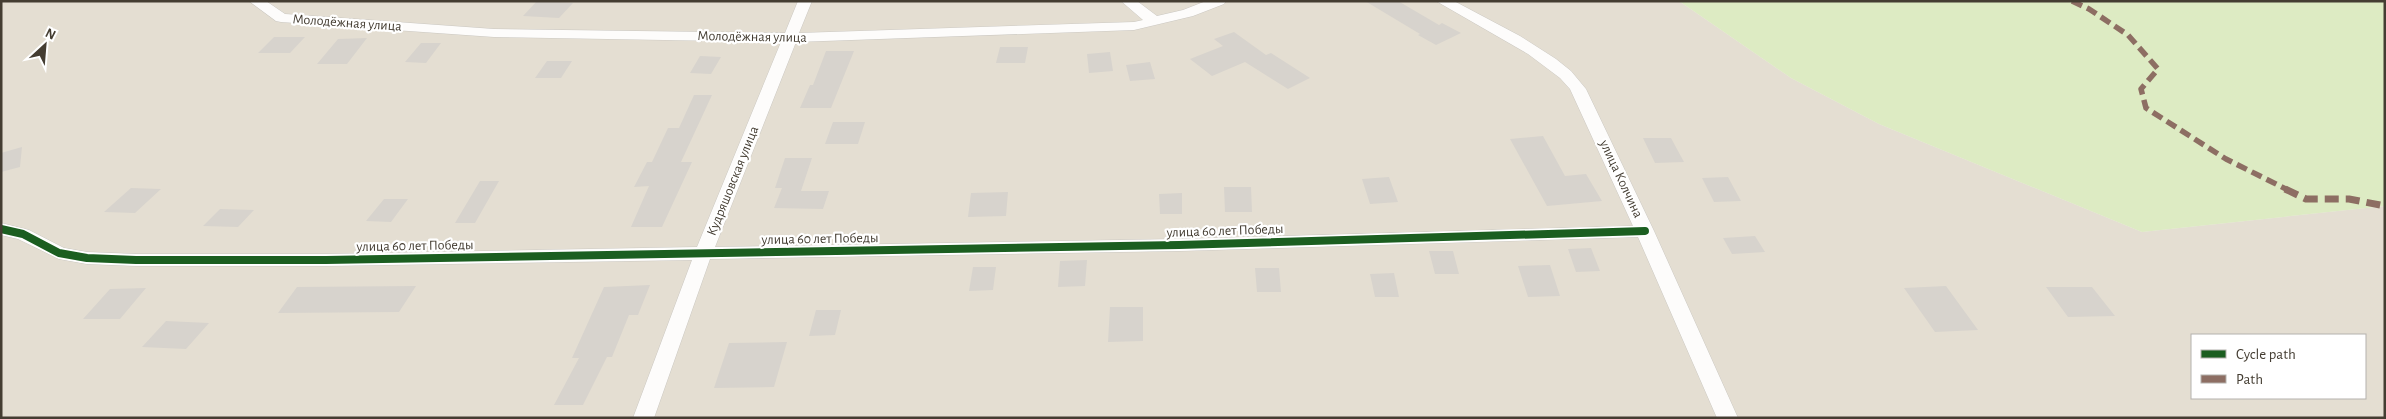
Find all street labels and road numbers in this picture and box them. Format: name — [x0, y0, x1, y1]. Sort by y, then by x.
street label: Молодёжная улица — [292, 12, 403, 34]
street label: Молодёжная улица — [697, 29, 807, 45]
street label: Кудряшовская улица — [705, 124, 762, 238]
street label: улица Колчина — [1596, 137, 1645, 221]
street label: улица 60 лет Победы — [1165, 222, 1284, 240]
street label: улица 60 лет Победы — [760, 231, 879, 247]
street label: улица 60 лет Победы — [355, 238, 474, 254]

